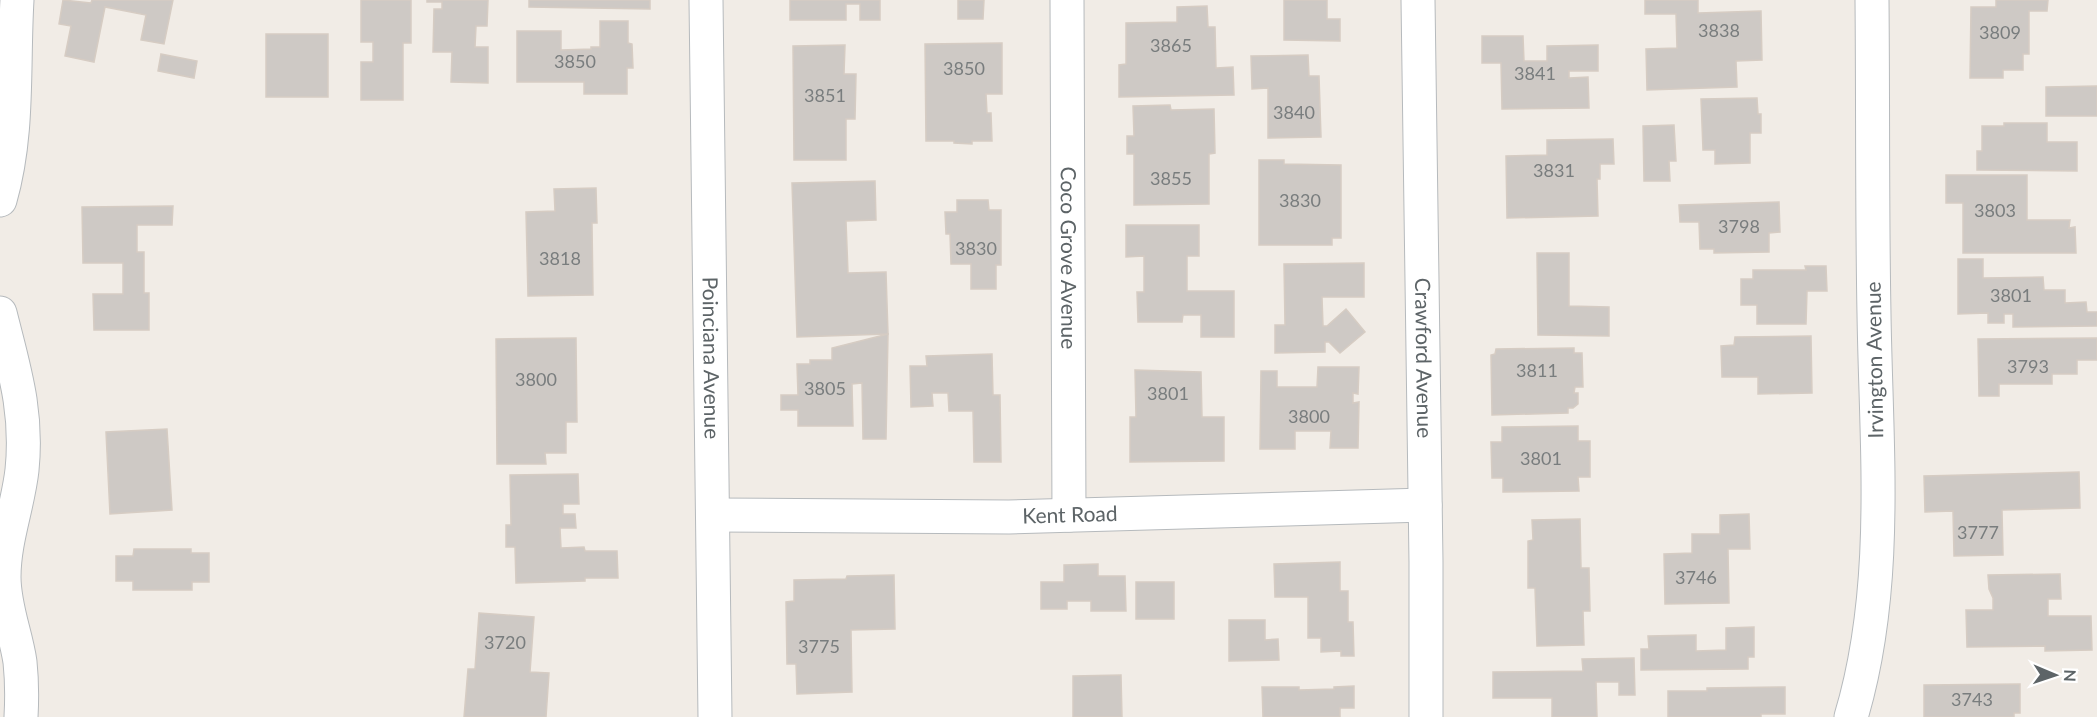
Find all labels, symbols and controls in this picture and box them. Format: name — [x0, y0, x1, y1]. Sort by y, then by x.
house number: 3838 — [1698, 19, 1740, 41]
house number: 3809 — [1979, 21, 2021, 43]
house number: 3865 — [1150, 34, 1192, 56]
house number: 3850 — [554, 50, 596, 72]
house number: 3850 — [943, 57, 985, 79]
house number: 3841 — [1514, 62, 1556, 84]
house number: 3851 — [804, 84, 846, 106]
house number: 3840 — [1273, 101, 1315, 123]
house number: 3831 — [1533, 159, 1575, 181]
street label: Coco Grove Avenue — [1057, 167, 1082, 349]
house number: 3855 — [1150, 167, 1192, 189]
house number: 3830 — [1279, 189, 1321, 211]
house number: 3803 — [1974, 199, 2016, 221]
house number: 3798 — [1718, 215, 1760, 237]
house number: 3830 — [955, 237, 997, 259]
house number: 3818 — [539, 247, 581, 269]
street label: Poinciana Avenue — [698, 276, 726, 439]
street label: Crawford Avenue — [1411, 278, 1438, 438]
street label: Irvington Avenue — [1860, 281, 1887, 439]
house number: 3801 — [1990, 284, 2032, 306]
house number: 3793 — [2007, 355, 2049, 377]
house number: 3811 — [1516, 359, 1558, 381]
house number: 3800 — [515, 368, 557, 390]
house number: 3805 — [804, 377, 846, 399]
house number: 3801 — [1147, 382, 1189, 404]
house number: 3800 — [1288, 405, 1330, 427]
house number: 3801 — [1520, 447, 1562, 469]
street label: Kent Road — [1022, 500, 1118, 528]
house number: 3777 — [1957, 521, 1999, 543]
house number: 3746 — [1675, 566, 1717, 588]
house number: 3720 — [484, 631, 526, 653]
house number: 3775 — [798, 635, 840, 657]
north arrow — [2025, 645, 2085, 705]
text: N — [2061, 669, 2080, 682]
house number: 3743 — [1951, 688, 1993, 710]

